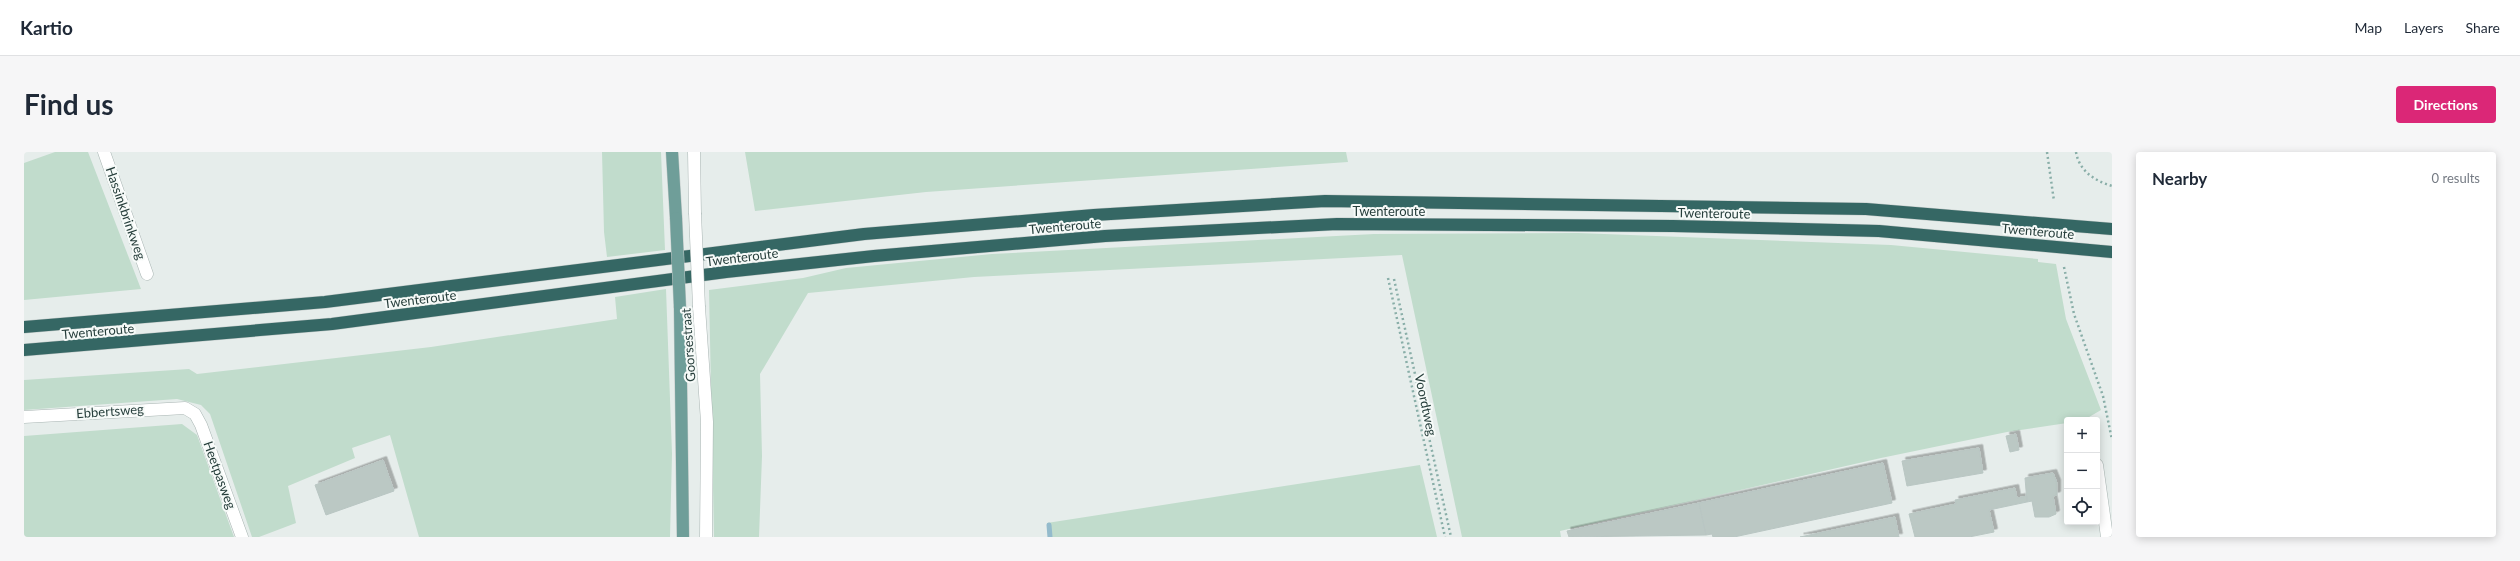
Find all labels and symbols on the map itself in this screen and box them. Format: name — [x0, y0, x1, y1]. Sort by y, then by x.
street label: Hassinkbrinkweg — [103, 164, 149, 262]
street label: Twenteroute — [1353, 203, 1426, 219]
street label: Twenteroute — [1677, 204, 1751, 222]
street label: Twenteroute — [1028, 215, 1102, 237]
street label: Twenteroute — [2001, 220, 2075, 242]
street label: Twenteroute — [705, 245, 779, 269]
street label: Twenteroute — [383, 287, 457, 311]
street label: Goorsestraat — [677, 307, 699, 382]
street label: Twenteroute — [61, 320, 135, 342]
street label: Voordtweg — [1412, 373, 1440, 438]
street label: Ebbertsweg — [76, 401, 145, 421]
street label: Heetpasweg — [200, 439, 240, 511]

